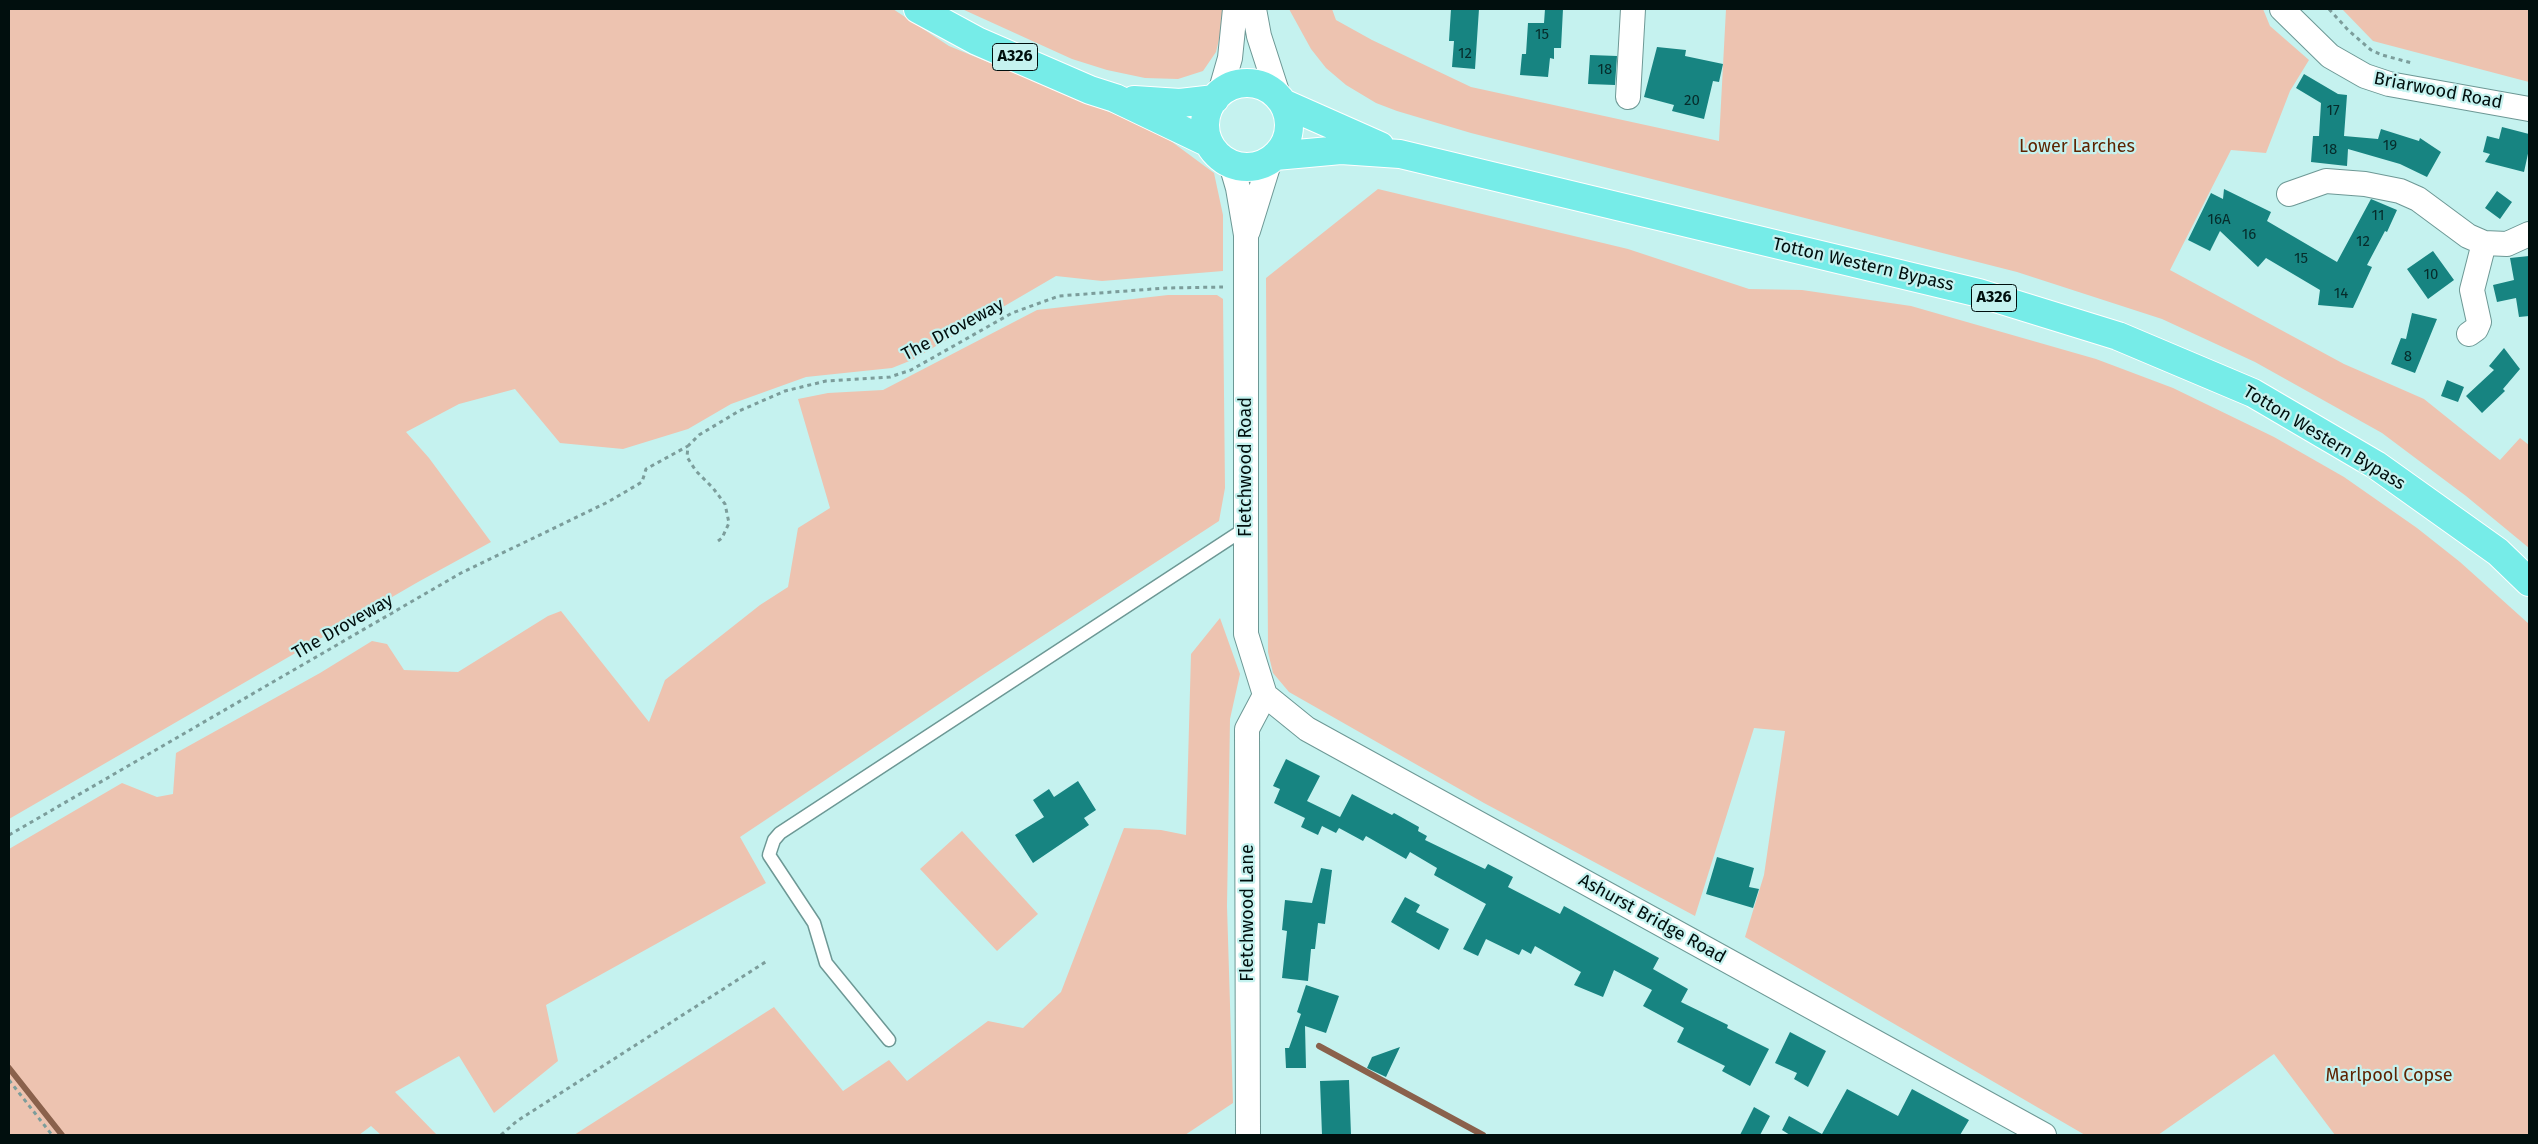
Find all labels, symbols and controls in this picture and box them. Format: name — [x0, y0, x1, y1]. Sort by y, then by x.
house number: 15 — [1535, 26, 1549, 44]
road number: A326 — [992, 44, 1038, 70]
house number: 12 — [1458, 45, 1472, 63]
house number: 18 — [1598, 61, 1612, 79]
street label: Briarwood Road — [2372, 68, 2504, 114]
house number: 20 — [1684, 92, 1700, 110]
house number: 17 — [2326, 102, 2340, 120]
park label: Lower Larches — [2019, 136, 2135, 158]
house number: 19 — [2383, 137, 2397, 155]
house number: 18 — [2323, 141, 2337, 159]
house number: 11 — [2372, 207, 2384, 225]
house number: 16A — [2207, 211, 2231, 229]
house number: 16 — [2242, 226, 2256, 244]
house number: 12 — [2356, 233, 2370, 251]
street label: Totton Western Bypass — [1770, 234, 1956, 296]
house number: 15 — [2294, 250, 2308, 268]
house number: 10 — [2424, 266, 2438, 284]
road number: A326 — [1972, 284, 2016, 312]
house number: 14 — [2334, 285, 2348, 303]
street label: The Droveway — [898, 294, 1008, 366]
house number: 8 — [2404, 348, 2412, 366]
street label: Totton Western Bypass — [2239, 381, 2409, 495]
street label: Fletchwood Road — [1235, 397, 1257, 537]
street label: The Droveway — [289, 590, 397, 664]
street label: Fletchwood Lane — [1237, 844, 1259, 982]
street label: Ashurst Bridge Road — [1575, 870, 1729, 968]
park label: Marlpool Copse — [2326, 1065, 2452, 1087]

